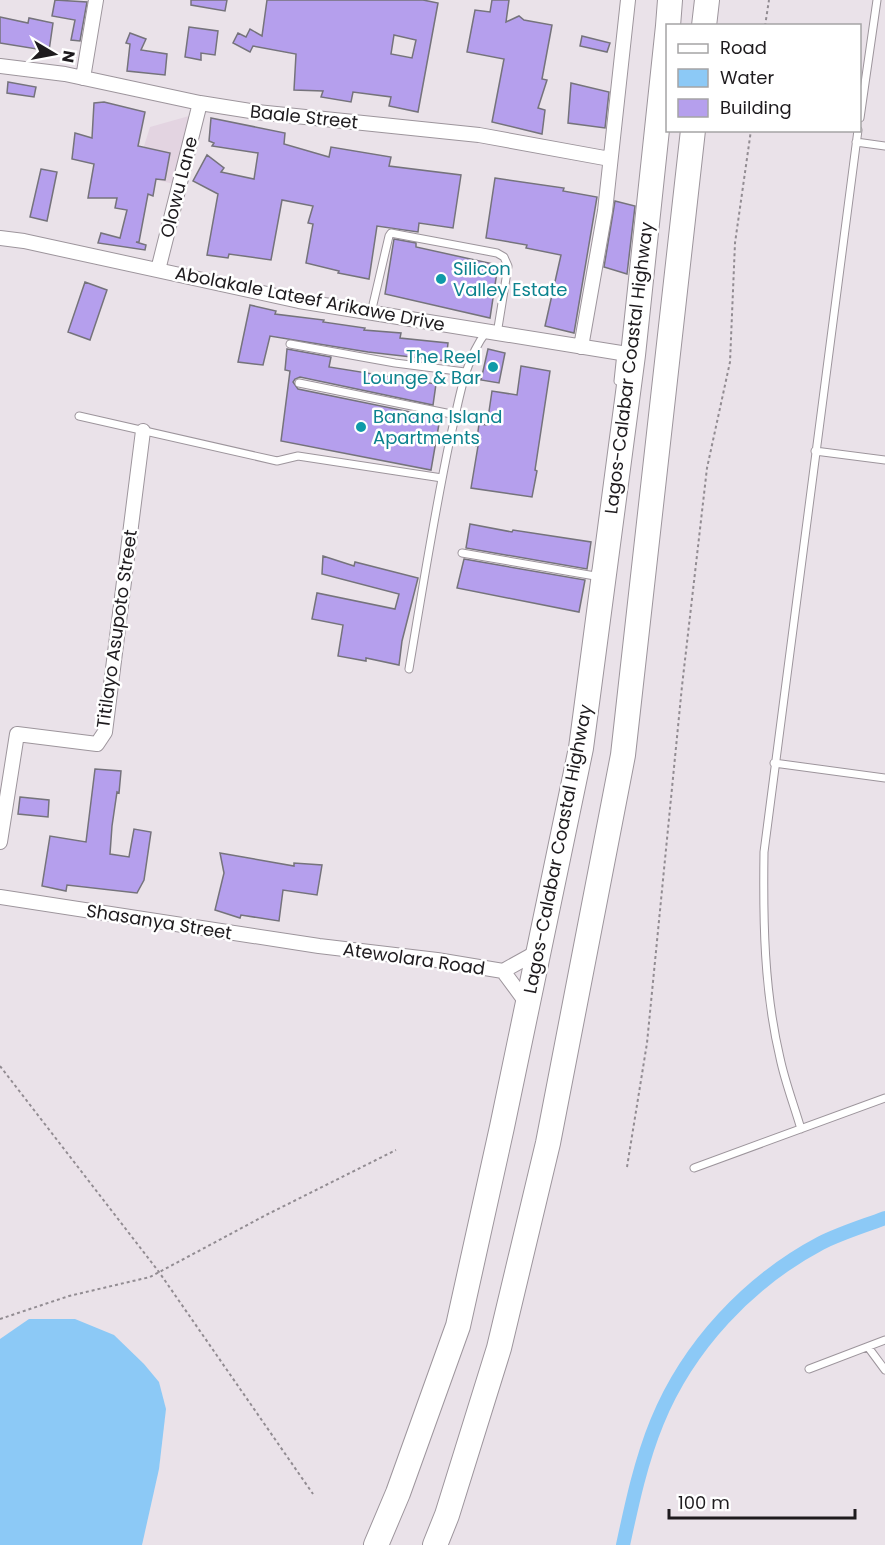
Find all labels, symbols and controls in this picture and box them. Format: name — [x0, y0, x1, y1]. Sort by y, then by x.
north arrow — [24, 24, 84, 84]
legend — [666, 24, 861, 132]
text: Road — [720, 35, 767, 60]
text: N — [56, 49, 81, 64]
text: Water — [720, 65, 774, 90]
text: Building — [720, 95, 792, 120]
street label: Baale Street — [249, 98, 359, 135]
street label: Olowu Lane — [154, 133, 203, 240]
street label: Lagos-Calabar Coastal Highway — [598, 220, 659, 515]
place label: Silicon Valley Estate — [453, 256, 567, 302]
street label: Abolakale Lateef Arikawe Drive — [173, 260, 447, 337]
marker: Silicon Valley Estate — [434, 272, 448, 286]
place label: The Reel Lounge & Bar — [363, 344, 481, 390]
marker: The Reel Lounge & Bar — [486, 360, 500, 374]
place label: Banana Island Apartments — [373, 404, 503, 450]
marker: Banana Island Apartments — [354, 420, 368, 434]
street label: Titilayo Asupoto Street — [90, 528, 143, 730]
street label: Lagos-Calabar Coastal Highway — [517, 702, 598, 996]
street label: Shasanya Street — [84, 898, 234, 945]
street label: Atewolara Road — [341, 936, 487, 981]
scale bar — [669, 1482, 855, 1520]
text: 100 m — [678, 1490, 730, 1515]

